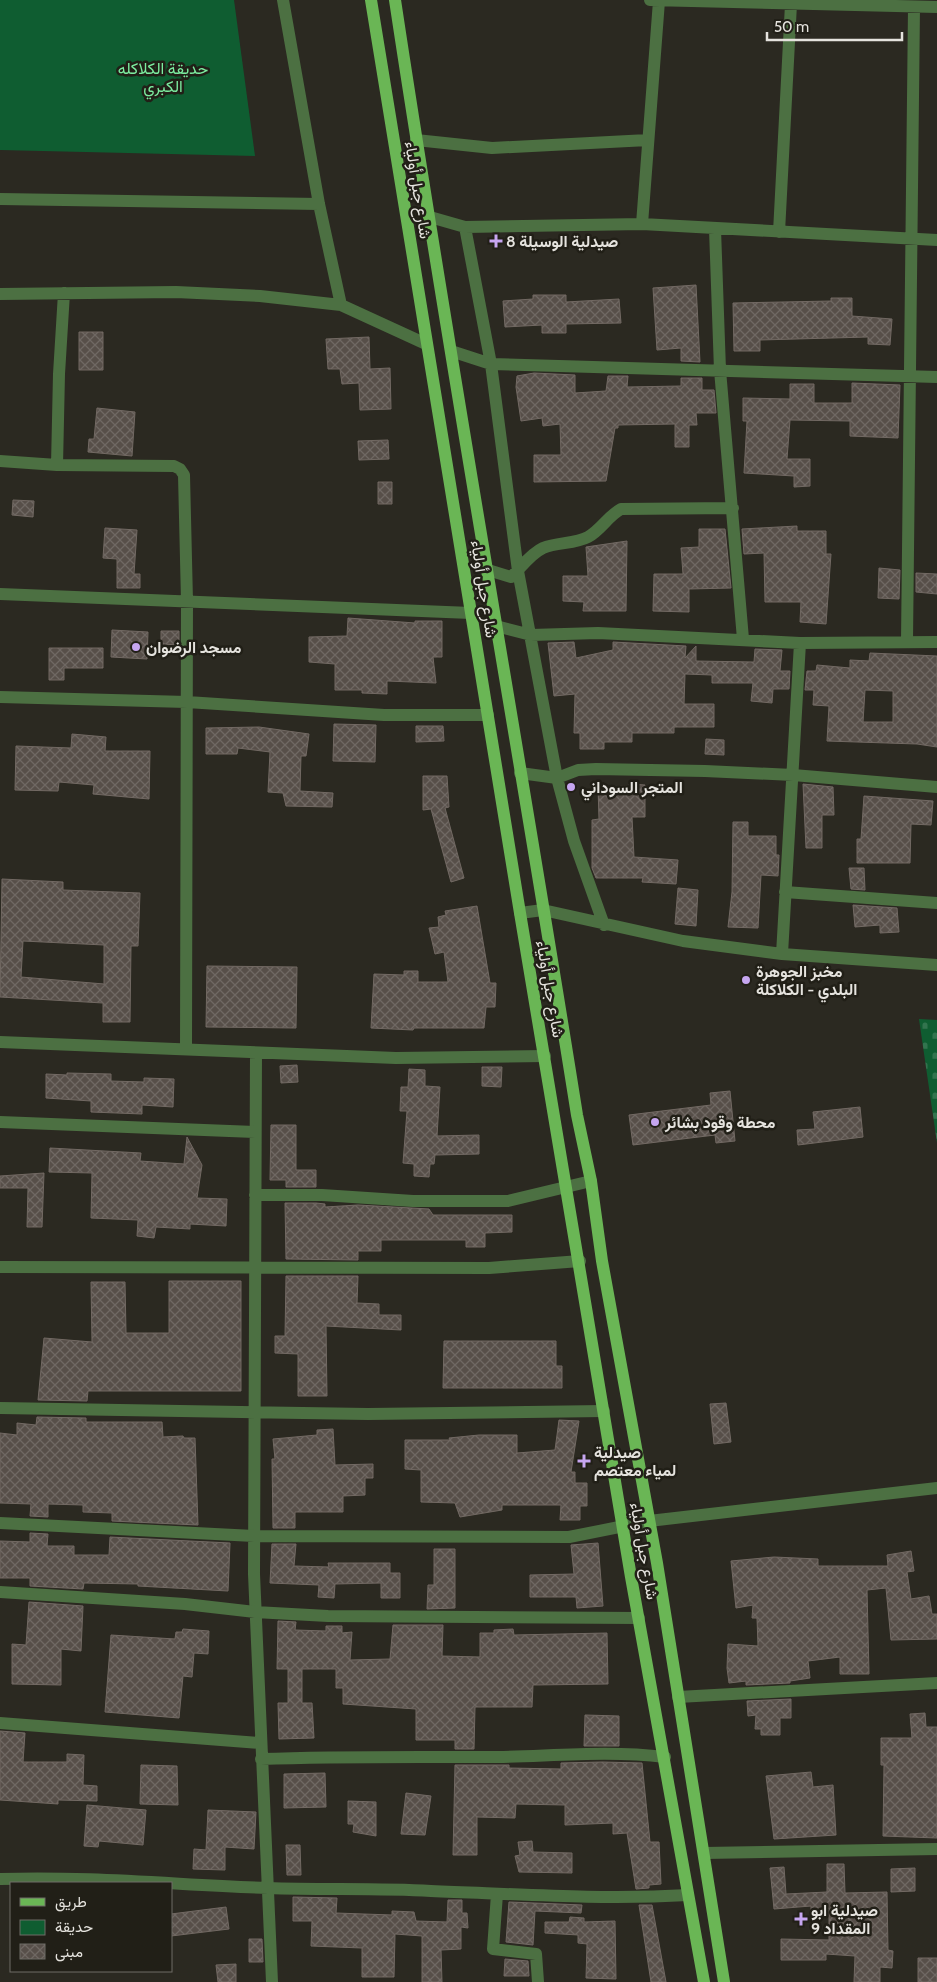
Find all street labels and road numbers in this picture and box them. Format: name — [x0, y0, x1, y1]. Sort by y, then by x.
street label: شارع جبل أولياء — [399, 140, 435, 240]
street label: شارع جبل أولياء — [465, 539, 501, 639]
street label: شارع جبل أولياء — [530, 939, 568, 1039]
street label: شارع جبل أولياء — [624, 1501, 662, 1601]

